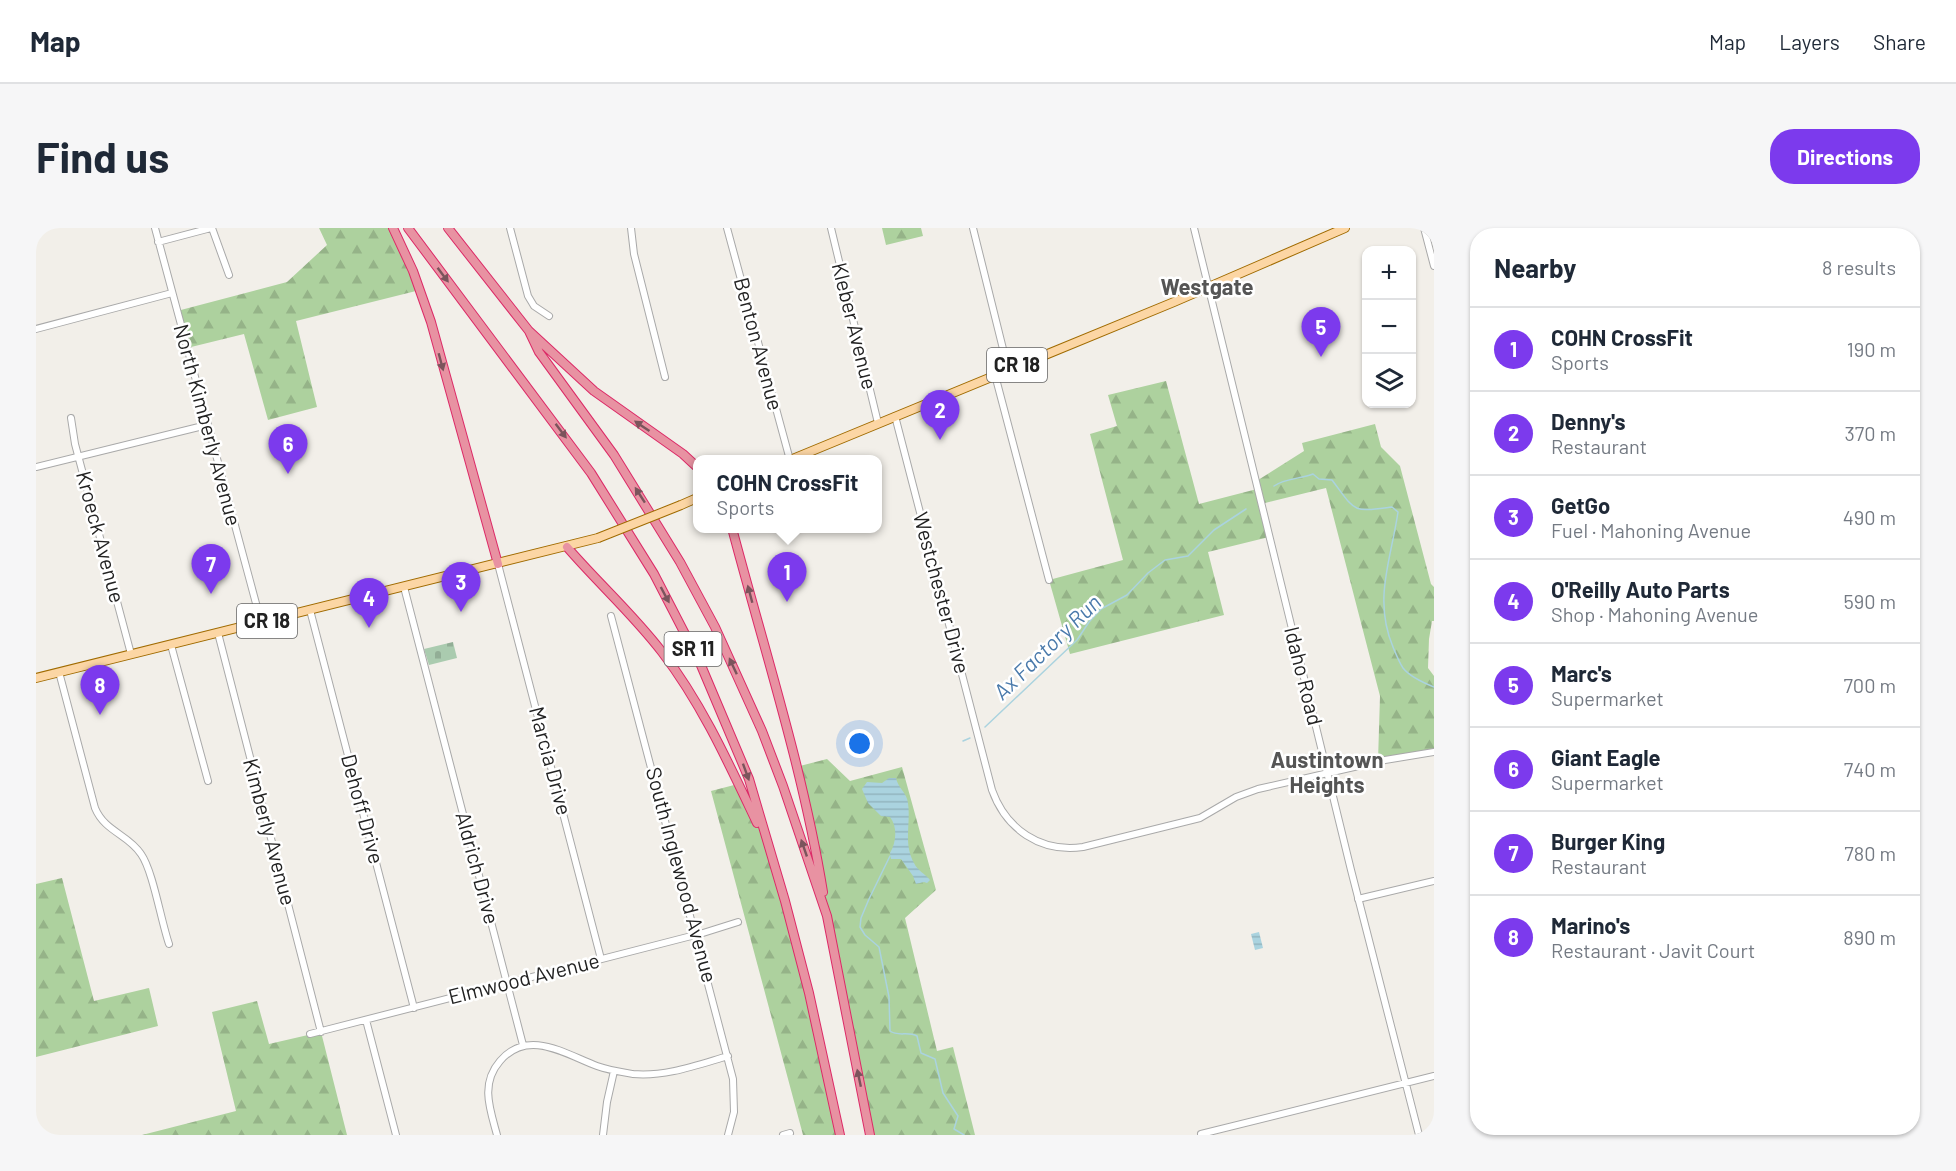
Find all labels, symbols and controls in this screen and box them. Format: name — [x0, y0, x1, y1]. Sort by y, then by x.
text: Map — [30, 24, 81, 58]
text: Map — [1709, 29, 1746, 54]
text: Layers — [1779, 29, 1840, 54]
text: Share — [1873, 29, 1926, 54]
button: Directions — [1770, 129, 1920, 184]
text: Find us — [36, 131, 169, 181]
map controls — [1362, 246, 1416, 408]
button: + — [1362, 246, 1416, 300]
text: Nearby — [1494, 252, 1576, 283]
text: 8 results — [1822, 255, 1896, 279]
street label: Kleber Avenue — [828, 260, 883, 392]
one-way arrow — [437, 267, 449, 282]
district label: Westgate — [1161, 273, 1253, 299]
street label: Benton Avenue — [730, 274, 789, 413]
button: − — [1362, 300, 1416, 354]
pin: 5 — [1302, 308, 1340, 357]
street label: North Kimberly Avenue — [169, 321, 247, 528]
text: COHN CrossFit — [1551, 324, 1693, 350]
text: 1 — [1510, 337, 1517, 361]
text: 190 m — [1847, 337, 1896, 361]
road number: CR 18 — [987, 348, 1047, 382]
text: Sports — [1551, 350, 1609, 374]
one-way arrow — [437, 353, 447, 371]
button: layers — [1362, 354, 1416, 408]
pin: 2 — [920, 390, 960, 440]
text: Denny's — [1551, 408, 1626, 434]
one-way arrow — [634, 421, 651, 432]
text: 2 — [1508, 421, 1519, 445]
text: 370 m — [1844, 421, 1896, 445]
one-way arrow — [554, 423, 566, 438]
pin: 6 — [268, 424, 308, 474]
text: Restaurant — [1551, 434, 1647, 458]
popup — [693, 455, 882, 533]
street label: Kroeck Avenue — [72, 468, 131, 605]
text: COHN CrossFit — [717, 469, 858, 495]
one-way arrow — [635, 487, 646, 503]
text: GetGo — [1551, 492, 1610, 518]
text: Sports — [717, 495, 775, 519]
text: 3 — [1508, 505, 1519, 529]
text: 490 m — [1843, 505, 1896, 529]
street label: Westchester Drive — [909, 509, 976, 676]
text: Fuel · Mahoning Avenue — [1551, 518, 1751, 542]
pin: 7 — [192, 544, 231, 594]
pin: 1 — [768, 552, 807, 602]
pin: 3 — [442, 562, 480, 612]
text: O'Reilly Auto Parts — [1551, 576, 1730, 602]
pin: 4 — [350, 578, 388, 628]
one-way arrow — [744, 585, 754, 603]
one-way arrow — [660, 587, 670, 604]
water label: Ax Factory Run — [987, 589, 1105, 704]
text: 4 — [1507, 589, 1520, 613]
text: 590 m — [1843, 589, 1896, 613]
text: Shop · Mahoning Avenue — [1551, 602, 1758, 626]
road number: CR 18 — [237, 604, 297, 638]
street label: Idaho Road — [1280, 624, 1329, 728]
road number: SR 11 — [664, 632, 722, 666]
one-way arrow — [729, 658, 738, 675]
text: Marc's — [1551, 660, 1612, 686]
pin: 8 — [80, 666, 120, 715]
text: 5 — [1508, 673, 1519, 697]
text: 700 m — [1843, 673, 1896, 697]
text: Supermarket — [1551, 686, 1664, 710]
street label: Marcia Drive — [525, 704, 578, 818]
your location — [845, 729, 874, 758]
text: Giant Eagle — [1551, 744, 1661, 770]
district label: Austintown Heights — [1271, 746, 1383, 797]
street label: Dehoff Drive — [337, 751, 390, 866]
street label: Kimberly Avenue — [239, 755, 302, 908]
text: 6 — [1508, 757, 1519, 781]
text: 740 m — [1844, 757, 1896, 781]
one-way arrow — [742, 763, 751, 781]
street label: South Inglewood Avenue — [642, 764, 723, 985]
text: Supermarket — [1551, 770, 1664, 794]
street label: Aldrich Drive — [451, 809, 505, 927]
text: Burger King — [1551, 828, 1665, 854]
one-way arrow — [798, 839, 808, 857]
text: 7 — [1509, 841, 1518, 865]
text: 780 m — [1844, 841, 1896, 865]
text: Restaurant — [1551, 854, 1647, 878]
text: Marino's — [1551, 912, 1630, 938]
text: 8 — [1508, 925, 1519, 949]
text: 890 m — [1843, 925, 1896, 949]
text: Restaurant · Javit Court — [1551, 938, 1755, 962]
street label: Elmwood Avenue — [446, 947, 602, 1008]
one-way arrow — [854, 1068, 863, 1087]

